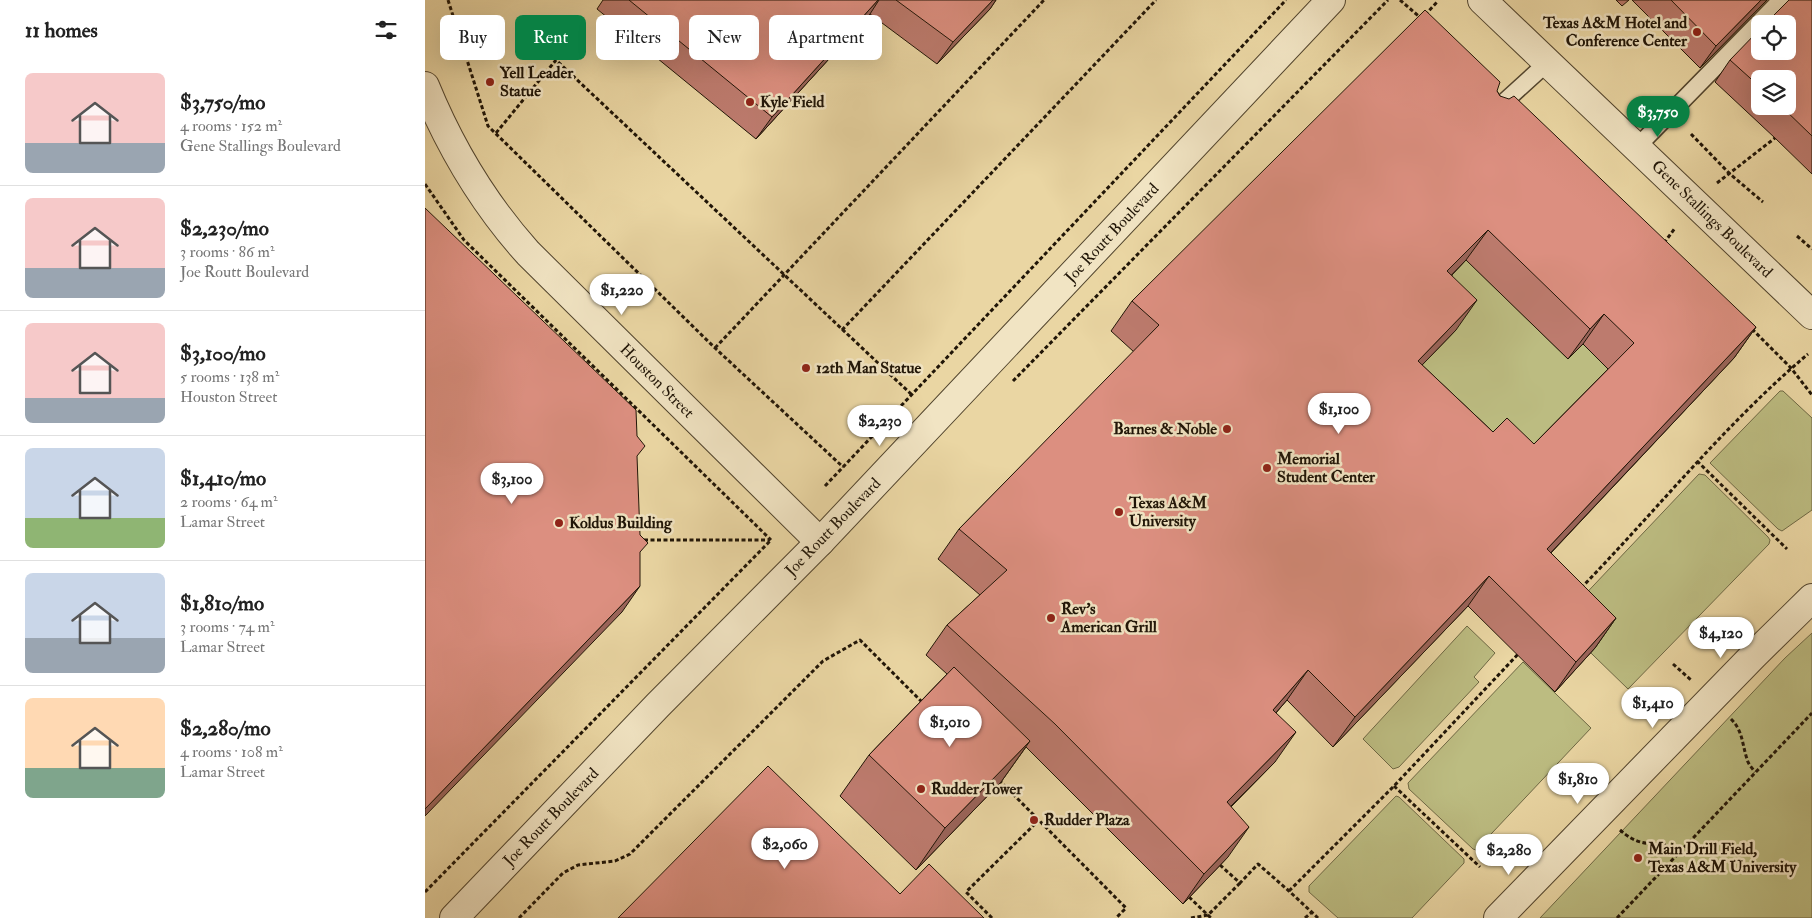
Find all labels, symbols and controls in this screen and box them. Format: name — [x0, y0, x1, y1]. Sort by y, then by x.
place label: Texas A&M Hotel and Conference Center — [1542, 13, 1688, 51]
chip: Buy — [440, 15, 505, 60]
chip: Rent — [515, 15, 586, 60]
chip: Filters — [596, 15, 679, 60]
chip: New — [689, 15, 759, 60]
chip: Apartment — [769, 15, 882, 60]
map controls — [1751, 15, 1796, 115]
button: locate — [1751, 15, 1796, 60]
icon: filters — [372, 16, 400, 44]
text: 11 homes — [25, 17, 98, 44]
marker: Texas A&M Hotel and Conference Center — [1691, 26, 1703, 38]
place label: Yell Leader Statue — [499, 63, 574, 101]
button: layers — [1751, 70, 1796, 115]
marker: Yell Leader Statue — [484, 76, 496, 88]
text: $3,750/mo — [180, 89, 265, 116]
place label: Kyle Field — [760, 92, 824, 113]
icon: home — [65, 93, 125, 153]
marker: Kyle Field — [744, 96, 756, 108]
pin: $3,750 — [1617, 96, 1699, 138]
text: $3,750 — [1638, 102, 1678, 122]
text: 4 rooms · 152 m² — [180, 116, 282, 136]
text: Gene Stallings Boulevard — [180, 136, 341, 156]
street label: Gene Stallings Boulevard — [1647, 156, 1777, 282]
street label: Joe Routt Boulevard — [1060, 179, 1164, 288]
text: $2,230/mo — [180, 215, 269, 242]
icon: home — [65, 218, 125, 278]
text: 3 rooms · 86 m² — [180, 242, 274, 262]
text: Joe Routt Boulevard — [180, 262, 309, 282]
pin: $1,220 — [581, 274, 663, 316]
text: $1,220 — [601, 280, 644, 300]
street label: Houston Street — [615, 339, 699, 423]
text: $3,100/mo — [180, 340, 266, 367]
icon: home — [65, 343, 125, 403]
place label: 12th Man Statue — [816, 358, 921, 378]
marker: 12th Man Statue — [800, 362, 812, 374]
text: 5 rooms · 138 m² — [180, 367, 279, 387]
text: Houston Street — [180, 387, 277, 407]
pin: $1,100 — [1298, 392, 1380, 435]
text: $1,100 — [1319, 399, 1359, 419]
pin: $2,230 — [839, 404, 921, 447]
text: $2,230 — [858, 411, 902, 431]
place label: Barnes & Noble — [1113, 419, 1217, 439]
marker: Barnes & Noble — [1221, 423, 1233, 435]
place label: Memorial Student Center — [1276, 449, 1376, 487]
pin: $3,100 — [471, 462, 553, 505]
marker: Memorial Student Center — [1261, 462, 1273, 474]
text: $1,410/mo — [180, 465, 266, 492]
icon: home — [65, 468, 125, 528]
text: $3,100 — [491, 469, 533, 489]
street label: Joe Routt Boulevard — [780, 473, 886, 582]
text: 2 rooms · 64 m² — [180, 492, 278, 512]
place label: Texas A&M University — [1128, 493, 1208, 532]
marker: Texas A&M University — [1113, 506, 1125, 518]
text: Lamar Street — [180, 512, 265, 532]
place label: Koldus Building — [569, 513, 673, 534]
marker: Koldus Building — [553, 517, 565, 529]
text: $1,810/mo — [180, 590, 264, 617]
icon: home — [65, 593, 125, 653]
place label: Rev's American Grill — [1060, 599, 1158, 637]
marker: Rev's American Grill — [1045, 612, 1057, 624]
pin: $4,120 — [1680, 616, 1762, 659]
text: 3 rooms · 74 m² — [180, 617, 274, 637]
text: $4,120 — [1699, 623, 1743, 643]
text: Lamar Street — [180, 637, 265, 657]
pin: $1,410 — [1612, 686, 1694, 729]
text: $1,410 — [1632, 693, 1674, 713]
pin: $1,010 — [909, 706, 991, 748]
text: $1,010 — [930, 712, 970, 732]
text: $2,280/mo — [180, 715, 271, 742]
icon: home — [65, 718, 125, 778]
text: 4 rooms · 108 m² — [180, 742, 283, 762]
text: Lamar Street — [180, 762, 265, 782]
pin: $1,810 — [1537, 762, 1619, 805]
street label: Joe Routt Boulevard — [498, 763, 604, 872]
text: $1,810 — [1558, 769, 1598, 789]
place label: Rudder Tower — [931, 779, 1023, 799]
marker: Rudder Tower — [915, 783, 927, 795]
place label: Rudder Plaza — [1044, 810, 1130, 830]
marker: Rudder Plaza — [1028, 814, 1040, 826]
pin: $2,060 — [744, 828, 826, 870]
text: $2,060 — [762, 834, 808, 854]
pin: $2,280 — [1468, 834, 1550, 876]
place label: Main Drill Field, Texas A&M University — [1647, 839, 1797, 878]
text: $2,280 — [1487, 840, 1531, 860]
marker: Main Drill Field, Texas A&M University — [1632, 852, 1644, 864]

